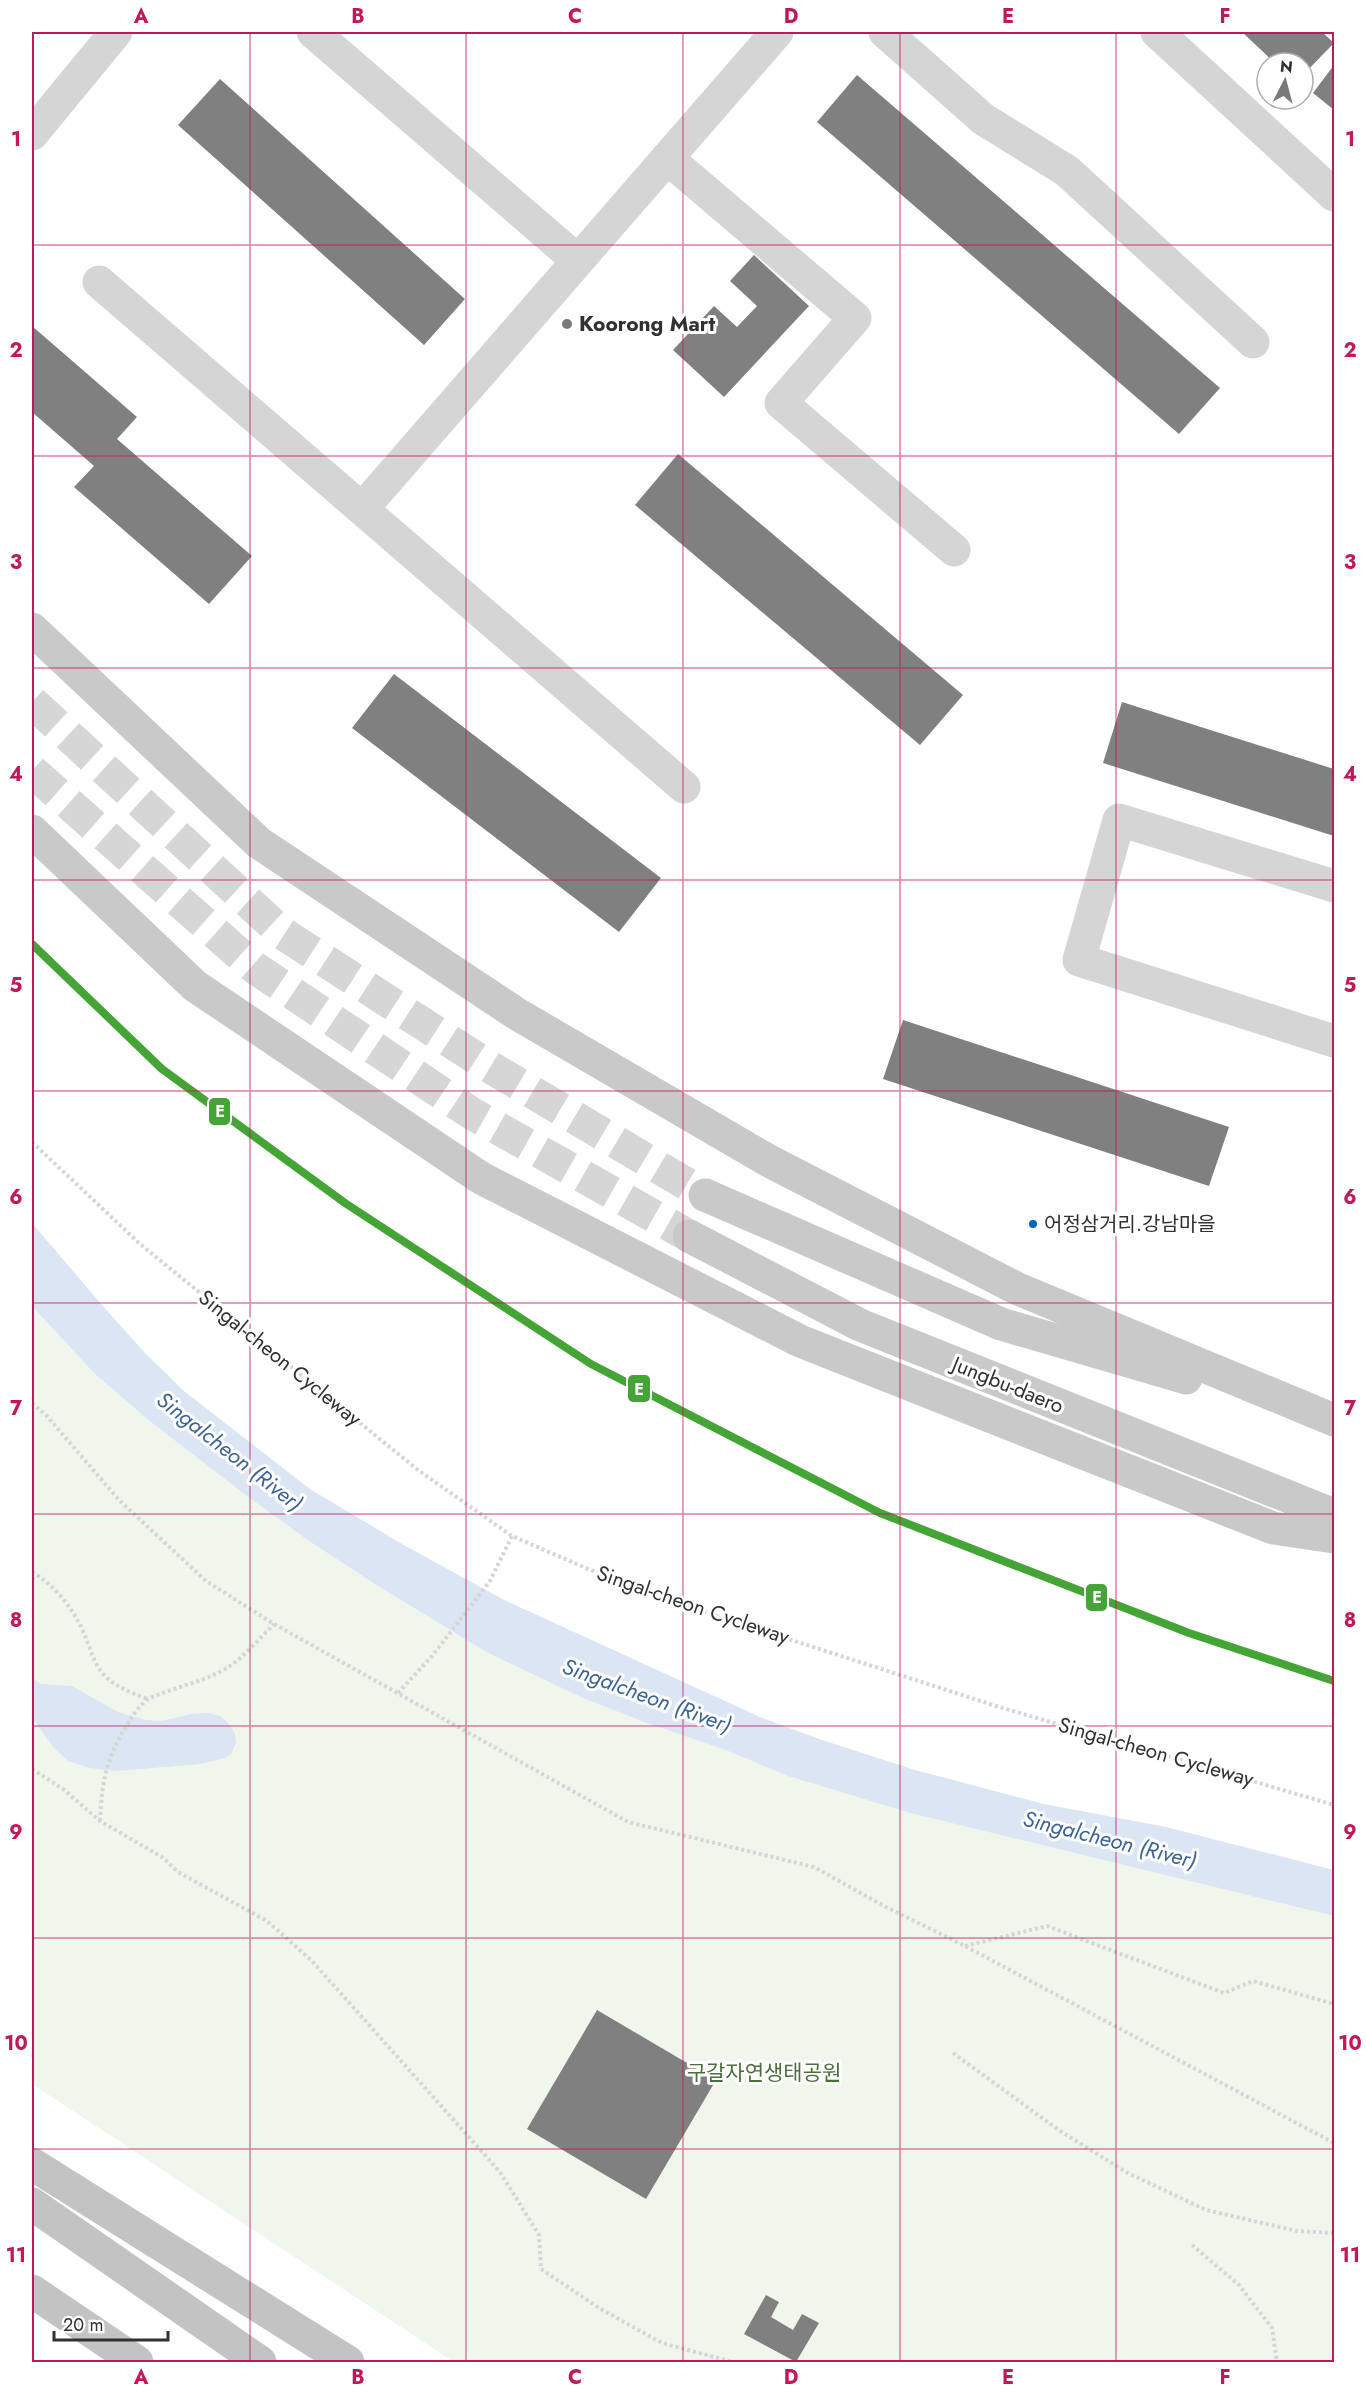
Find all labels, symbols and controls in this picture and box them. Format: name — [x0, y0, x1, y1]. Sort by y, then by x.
text: A — [133, 2, 149, 31]
text: B — [351, 2, 365, 31]
text: C — [568, 2, 582, 31]
text: D — [784, 2, 798, 31]
text: E — [1002, 2, 1014, 31]
text: F — [1219, 2, 1231, 31]
north arrow — [1255, 51, 1315, 111]
text: N — [1279, 54, 1294, 79]
text: 1 — [11, 125, 21, 154]
text: 1 — [1345, 125, 1355, 154]
place label: Koorong Mart — [579, 309, 715, 339]
marker: Koorong Mart — [560, 317, 574, 331]
text: 2 — [9, 336, 23, 365]
text: 2 — [1343, 336, 1357, 365]
text: 3 — [10, 548, 22, 577]
text: 3 — [1344, 548, 1356, 577]
text: 4 — [9, 760, 23, 789]
text: 4 — [1343, 760, 1357, 789]
text: 5 — [10, 971, 23, 1000]
text: 5 — [1344, 971, 1357, 1000]
line badge: E — [208, 1097, 231, 1126]
text: E — [215, 1100, 225, 1123]
text: 6 — [9, 1183, 23, 1212]
text: 6 — [1343, 1183, 1357, 1212]
place label: 어정삼거리.강남마을 — [1044, 1210, 1216, 1239]
marker: 어정삼거리.강남마을 — [1027, 1218, 1039, 1230]
street label: Singal-cheon Cycleway — [192, 1283, 369, 1434]
street label: Jungbu-daero — [945, 1348, 1068, 1421]
line badge: E — [627, 1374, 651, 1403]
text: E — [634, 1378, 644, 1401]
water label: Singalcheon (River) — [150, 1384, 310, 1518]
text: 7 — [10, 1394, 23, 1423]
text: 7 — [1344, 1394, 1357, 1423]
street label: Singal-cheon Cycleway — [593, 1558, 794, 1652]
line badge: E — [1085, 1583, 1108, 1612]
text: E — [1092, 1586, 1102, 1609]
text: 8 — [10, 1606, 22, 1635]
text: 8 — [1344, 1606, 1356, 1635]
water label: Singalcheon (River) — [558, 1650, 736, 1740]
street label: Singal-cheon Cycleway — [1055, 1710, 1258, 1794]
water label: Singalcheon (River) — [1020, 1802, 1200, 1876]
text: 9 — [9, 1818, 23, 1847]
text: 9 — [1343, 1818, 1357, 1847]
text: 10 — [4, 2029, 28, 2058]
text: 10 — [1338, 2029, 1362, 2058]
park label: 구갈자연생태공원 — [687, 2058, 841, 2088]
text: 11 — [6, 2241, 26, 2270]
text: 11 — [1340, 2241, 1360, 2270]
scale bar — [54, 2304, 168, 2342]
text: 20 m — [63, 2312, 103, 2338]
text: A — [133, 2363, 149, 2392]
text: B — [351, 2363, 365, 2392]
text: C — [568, 2363, 582, 2392]
text: D — [784, 2363, 798, 2392]
text: E — [1002, 2363, 1014, 2392]
text: F — [1219, 2363, 1231, 2392]

